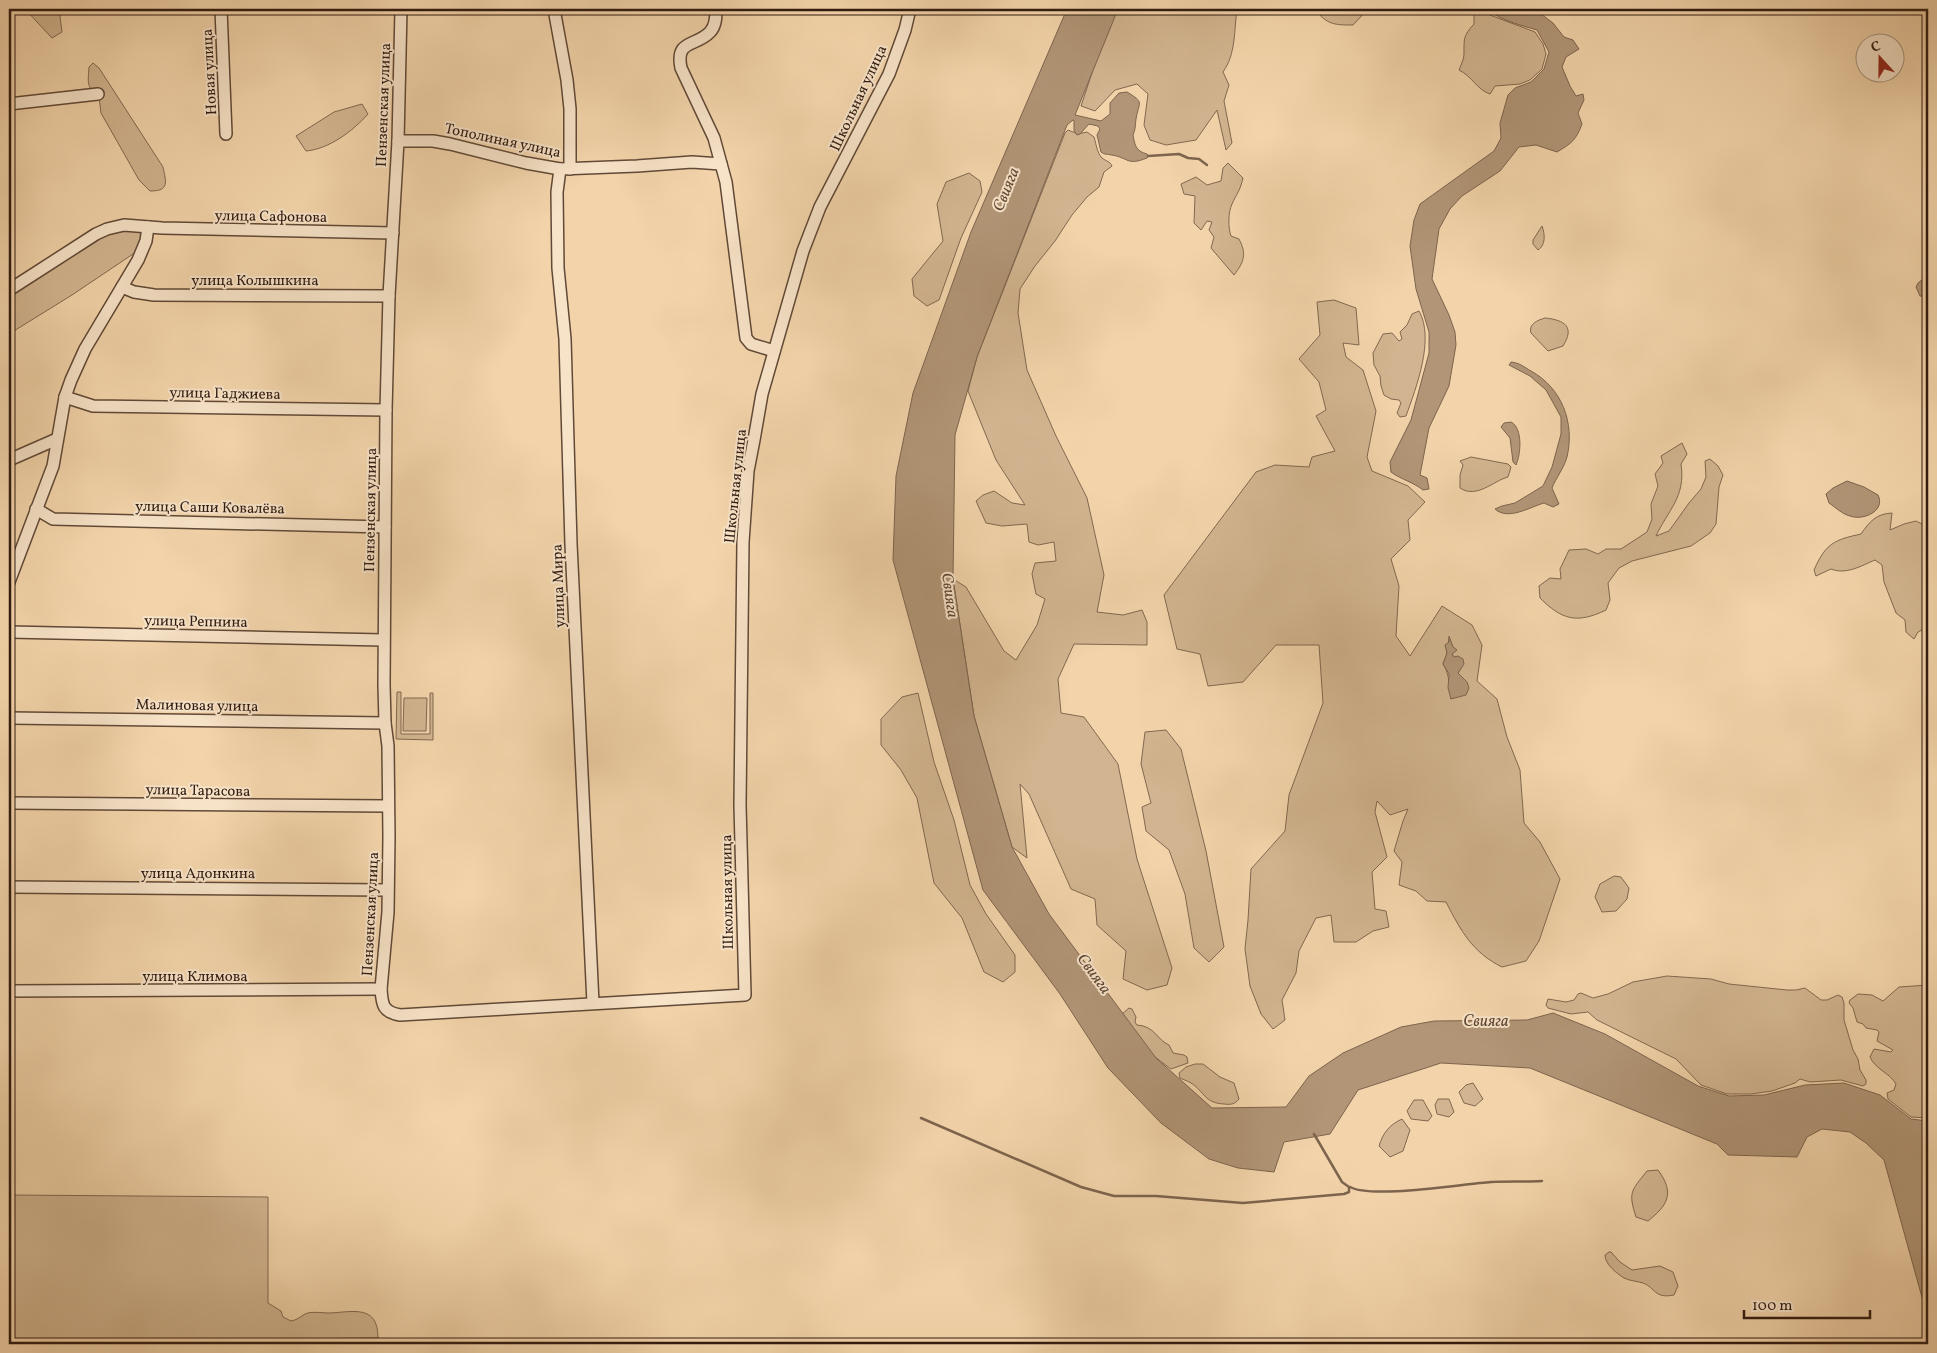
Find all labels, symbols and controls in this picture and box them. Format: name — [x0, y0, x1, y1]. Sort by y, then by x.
street label: Новая улица — [198, 28, 223, 116]
north arrow — [1854, 32, 1904, 82]
text: С — [1868, 37, 1883, 58]
street label: Школьная улица — [826, 42, 893, 155]
street label: Пензенская улица — [372, 43, 397, 168]
street label: Тополиная улица — [443, 119, 563, 164]
water label: Свияга — [988, 164, 1026, 215]
street label: улица Сафонова — [214, 206, 328, 229]
street label: улица Колышкина — [191, 271, 319, 292]
street label: улица Гаджиева — [169, 383, 281, 406]
street label: Школьная улица — [720, 428, 753, 544]
street label: Пензенская улица — [360, 448, 383, 572]
street label: улица Саши Ковалёва — [135, 497, 285, 520]
street label: улица Мира — [548, 544, 571, 628]
water label: Свияга — [935, 571, 963, 620]
street label: улица Репнина — [144, 611, 248, 634]
street label: Малиновая улица — [135, 695, 259, 718]
street label: улица Тарасова — [145, 780, 251, 803]
street label: Школьная улица — [717, 834, 740, 950]
street label: Пензенская улица — [358, 851, 385, 977]
street label: улица Адонкина — [141, 864, 255, 885]
water label: Свияга — [1071, 949, 1116, 999]
street label: улица Климова — [142, 967, 248, 988]
water label: Свияга — [1463, 1011, 1509, 1033]
scale bar — [1744, 1288, 1871, 1320]
text: 100 m — [1752, 1296, 1792, 1317]

